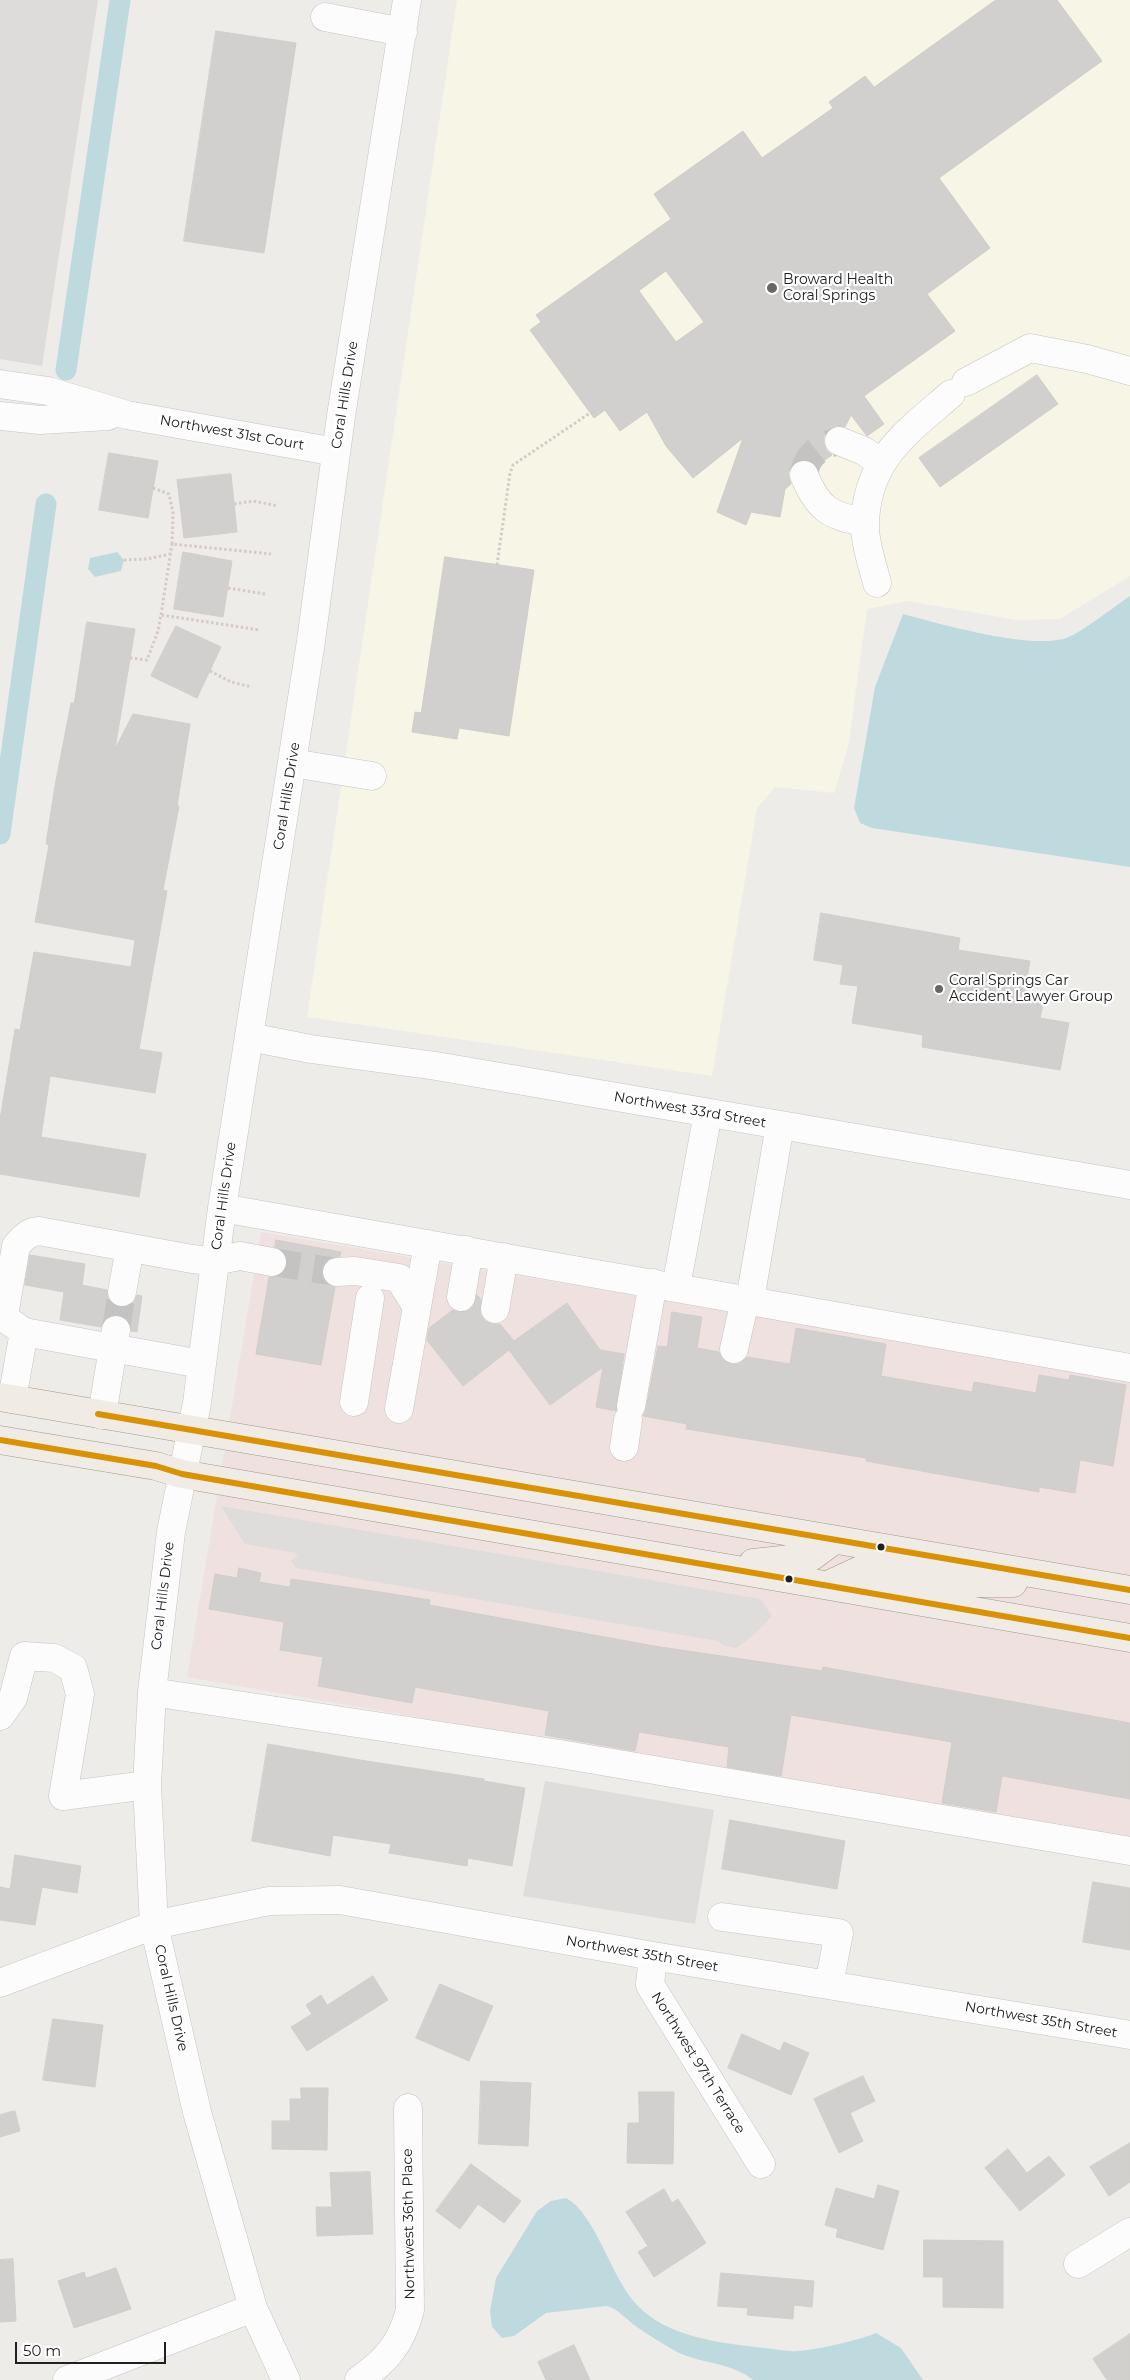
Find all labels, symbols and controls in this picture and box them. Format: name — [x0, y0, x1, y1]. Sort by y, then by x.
place label: Broward Health Coral Springs — [783, 272, 893, 304]
marker: Broward Health Coral Springs — [765, 281, 779, 295]
street label: Coral Hills Drive — [328, 340, 362, 450]
street label: Northwest 31st Court — [159, 412, 305, 454]
street label: Coral Hills Drive — [270, 741, 304, 851]
place label: Coral Springs Car Accident Lawyer Group — [949, 973, 1113, 1006]
marker: Coral Springs Car Accident Lawyer Group — [933, 983, 945, 995]
street label: Northwest 33rd Street — [613, 1088, 767, 1132]
street label: Coral Hills Drive — [208, 1141, 240, 1251]
street label: Coral Hills Drive — [148, 1541, 178, 1651]
unlabelled marker — [876, 1542, 886, 1552]
unlabelled marker — [784, 1574, 794, 1584]
street label: Northwest 35th Street — [564, 1932, 720, 1976]
street label: Coral Hills Drive — [151, 1943, 191, 2053]
street label: Northwest 97th Terrace — [647, 1989, 749, 2137]
street label: Northwest 35th Street — [963, 1998, 1119, 2042]
street label: Northwest 36th Place — [399, 2148, 419, 2300]
scale bar — [18, 2332, 169, 2364]
text: 50 m — [23, 2341, 61, 2360]

